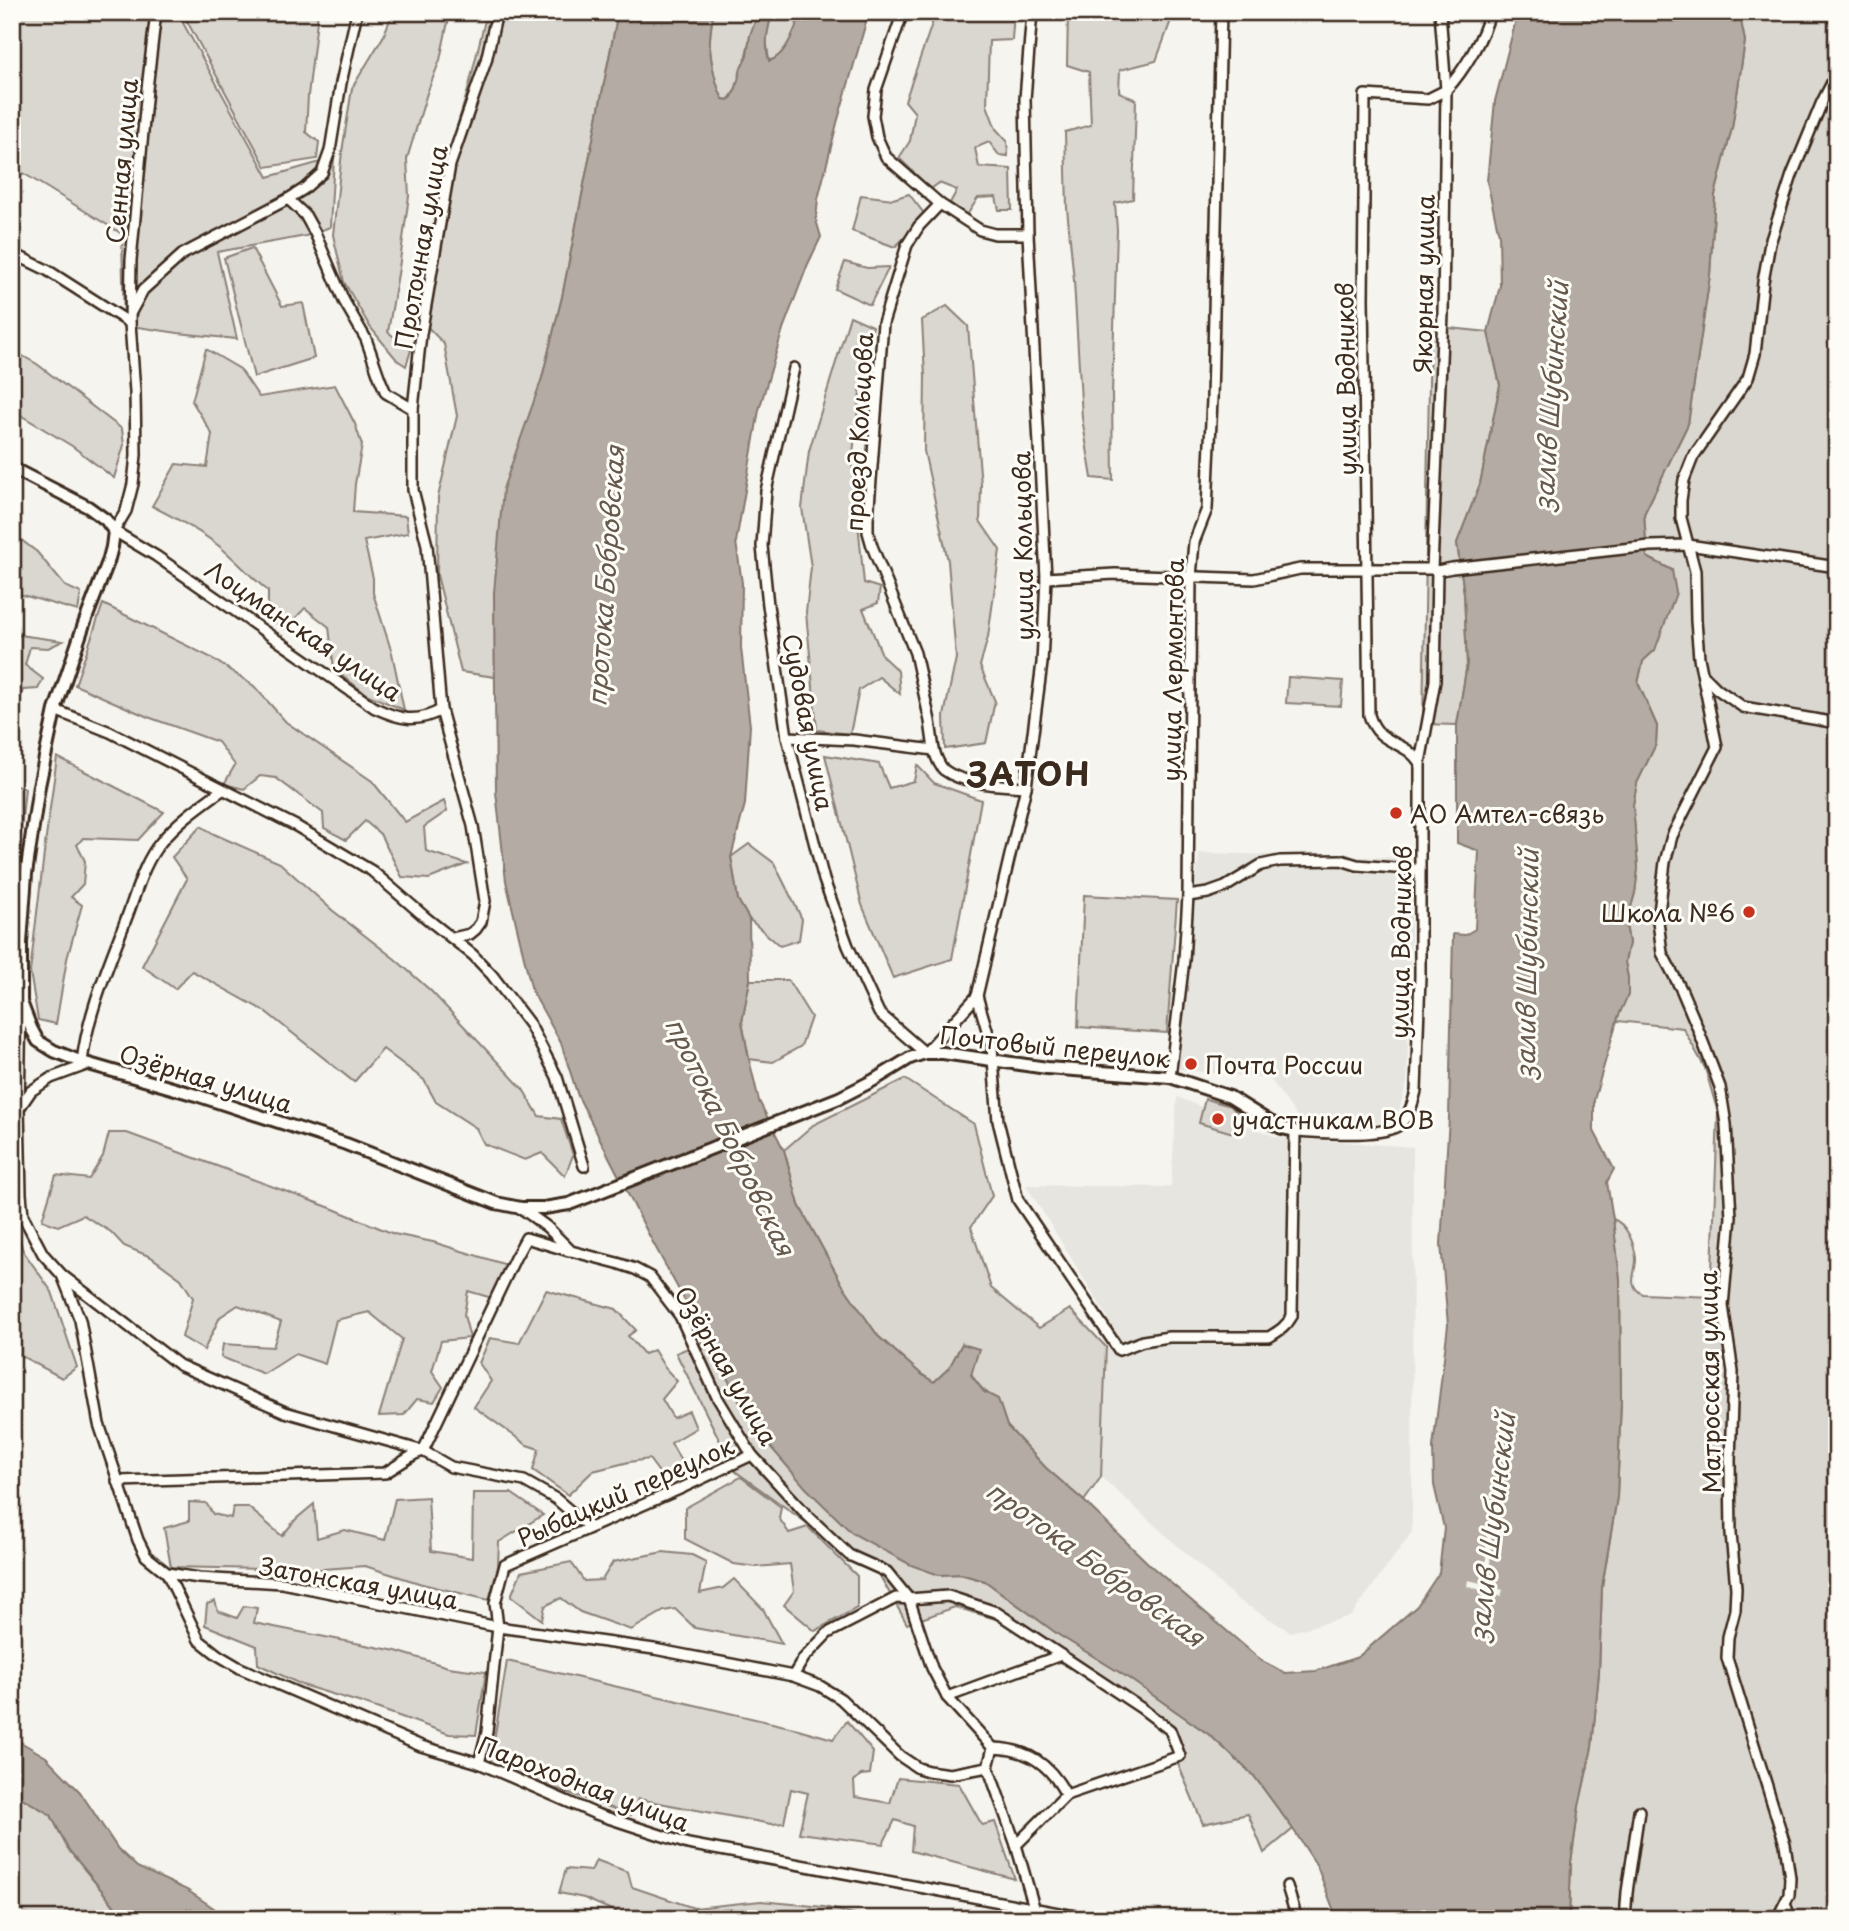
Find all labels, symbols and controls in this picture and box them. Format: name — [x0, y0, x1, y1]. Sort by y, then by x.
street label: Сенная улица — [96, 77, 146, 245]
street label: Проточная улица — [384, 142, 456, 352]
street label: Якорная улица — [1403, 194, 1443, 374]
water label: залив Шубинский — [1522, 277, 1578, 514]
street label: улица Водников — [1325, 282, 1365, 476]
street label: проезд Кольцова — [835, 331, 881, 532]
water label: протока Бобровская — [576, 443, 634, 708]
street label: улица Кольцова — [1002, 451, 1042, 641]
street label: Лоцманская улица — [198, 551, 410, 709]
street label: улица Лермонтова — [1152, 558, 1192, 782]
street label: Судовая улица — [774, 630, 844, 814]
district label: ЗАТОН — [966, 749, 1091, 797]
place label: АО Амтел-связь — [1410, 795, 1604, 831]
marker: АО Амтел-связь — [1388, 805, 1404, 821]
street label: улица Водников — [1380, 845, 1420, 1039]
water label: залив Шубинский — [1504, 845, 1548, 1081]
place label: Школа №6 — [1601, 894, 1735, 930]
marker: Школа №6 — [1741, 904, 1757, 920]
water label: протока Бобровская — [656, 1010, 806, 1263]
street label: Почтовый переулок — [938, 1016, 1173, 1076]
street label: Озёрная улица — [115, 1035, 297, 1121]
place label: Почта России — [1205, 1046, 1363, 1082]
marker: Почта России — [1183, 1056, 1199, 1072]
place label: участникам ВОВ — [1232, 1101, 1434, 1137]
marker: участникам ВОВ — [1210, 1111, 1226, 1127]
street label: Матросская улица — [1689, 1270, 1729, 1494]
street label: Озёрная улица — [667, 1278, 787, 1452]
water label: залив Шубинский — [1457, 1407, 1525, 1645]
street label: Рыбацкий переулок — [511, 1427, 740, 1555]
water label: протока Бобровская — [979, 1470, 1214, 1656]
street label: Затонская улица — [257, 1547, 461, 1617]
street label: Пароходная улица — [473, 1726, 695, 1840]

